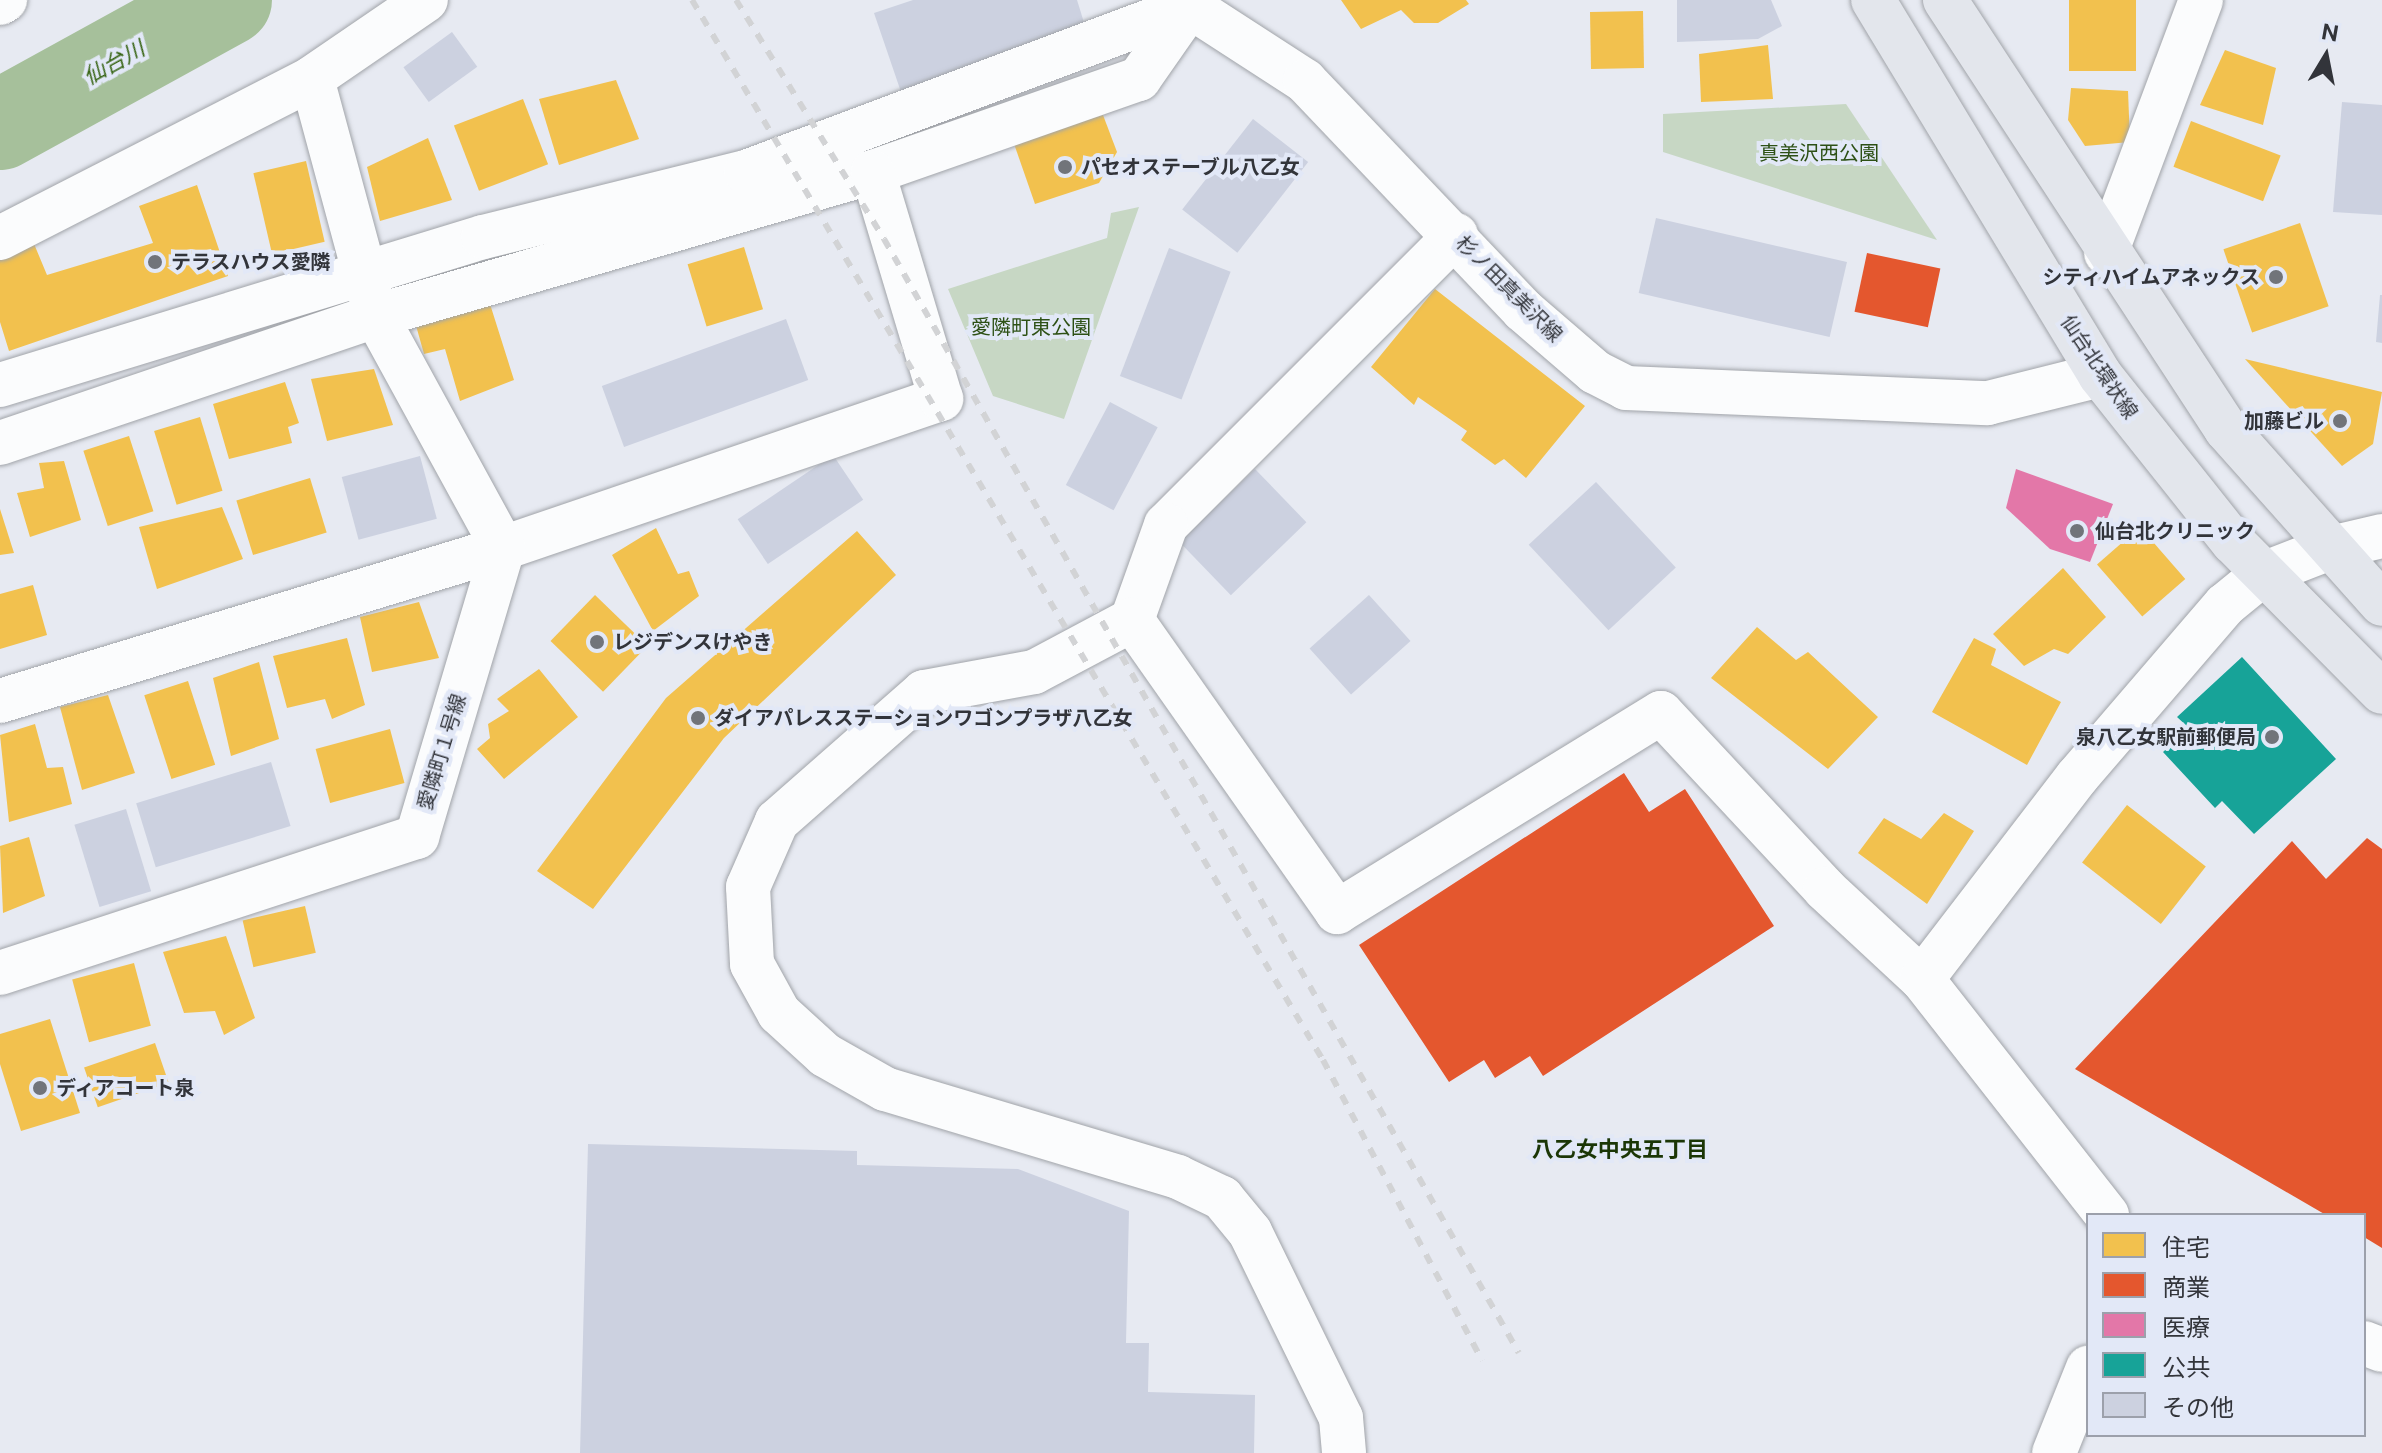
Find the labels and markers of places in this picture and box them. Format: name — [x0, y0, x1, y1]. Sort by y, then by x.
place label: パセオステーブル八乙女 — [1081, 155, 1301, 179]
marker: パセオステーブル八乙女 — [1056, 158, 1074, 176]
place label: テラスハウス愛隣 — [171, 250, 331, 274]
marker: テラスハウス愛隣 — [146, 253, 164, 271]
place label: シティハイムアネックス — [2040, 265, 2260, 289]
marker: シティハイムアネックス — [2267, 268, 2285, 286]
place label: 加藤ビル — [2244, 409, 2324, 433]
marker: 加藤ビル — [2331, 412, 2349, 430]
place label: 仙台北クリニック — [2095, 519, 2255, 543]
marker: 仙台北クリニック — [2066, 520, 2088, 542]
place label: レジデンスけやき — [613, 630, 773, 654]
marker: レジデンスけやき — [588, 633, 606, 651]
place label: ダイアパレスステーションワゴンプラザ八乙女 — [714, 706, 1134, 730]
marker: ダイアパレスステーションワゴンプラザ八乙女 — [689, 709, 707, 727]
place label: 泉八乙女駅前郵便局 — [2076, 725, 2256, 749]
marker: 泉八乙女駅前郵便局 — [2263, 728, 2281, 746]
place label: ディアコート泉 — [56, 1076, 196, 1100]
marker: ディアコート泉 — [31, 1079, 49, 1097]

